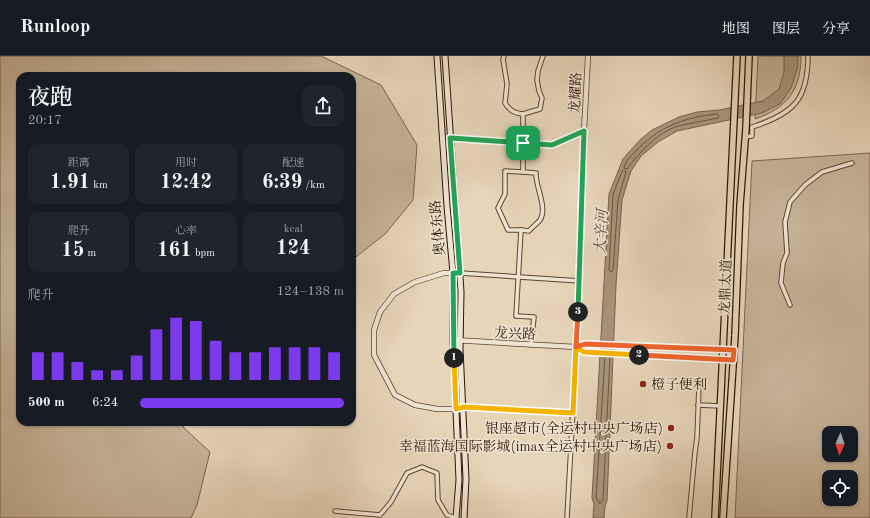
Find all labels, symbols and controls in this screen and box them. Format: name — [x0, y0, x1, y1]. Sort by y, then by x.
text: Runloop — [20, 18, 90, 37]
text: 地图 — [722, 22, 750, 36]
text: 图层 — [772, 22, 800, 36]
text: 分享 — [822, 22, 850, 36]
street label: 龙耀路 — [567, 72, 584, 114]
button: share — [302, 85, 344, 127]
text: 夜跑 — [28, 87, 72, 109]
text: 20:17 — [28, 114, 62, 127]
pin — [506, 126, 540, 160]
icon: arrive — [512, 132, 534, 154]
text: 距离 — [68, 158, 90, 169]
text: 用时 — [175, 158, 197, 169]
text: 配速 — [282, 158, 304, 169]
text: 1.91 — [50, 173, 90, 193]
text: 12:42 — [160, 173, 212, 193]
text: 6:39 — [262, 173, 302, 193]
text: km — [90, 180, 108, 191]
text: /km — [302, 180, 325, 191]
street label: 奥体东路 — [428, 199, 447, 257]
water label: 大辛河 — [592, 206, 611, 255]
text: kcal — [284, 224, 303, 235]
text: 爬升 — [68, 226, 90, 237]
text: 心率 — [175, 226, 197, 237]
text: 124 — [276, 239, 311, 259]
text: 15 — [61, 241, 84, 261]
text: 161 — [157, 241, 192, 261]
text: m — [84, 248, 96, 259]
text: bpm — [192, 248, 215, 259]
street label: 龙鼎大道 — [717, 259, 734, 315]
text: 124–138 m — [277, 285, 344, 298]
text: 爬升 — [28, 289, 54, 302]
pin: 3 — [568, 302, 588, 322]
text: 3 — [575, 306, 581, 317]
street label: 龙兴路 — [494, 325, 536, 342]
pin: 2 — [629, 345, 649, 365]
pin: 1 — [444, 348, 464, 368]
text: 2 — [636, 349, 642, 360]
text: 1 — [451, 352, 457, 363]
place label: 橙子便利 — [651, 377, 707, 392]
marker: 橙子便利 — [638, 379, 648, 389]
text: 500 m — [28, 396, 65, 409]
text: 6:24 — [92, 396, 118, 409]
place label: 银座超市(全运村中央广场店) — [485, 421, 663, 436]
marker: 银座超市(全运村中央广场店) — [666, 423, 676, 433]
north arrow — [822, 426, 858, 462]
map controls — [822, 426, 858, 506]
place label: 幸福蓝海国际影城(imax全运村中央广场店) — [399, 439, 662, 454]
marker: 幸福蓝海国际影城(imax全运村中央广场店) — [665, 441, 675, 451]
button: locate — [822, 470, 858, 506]

